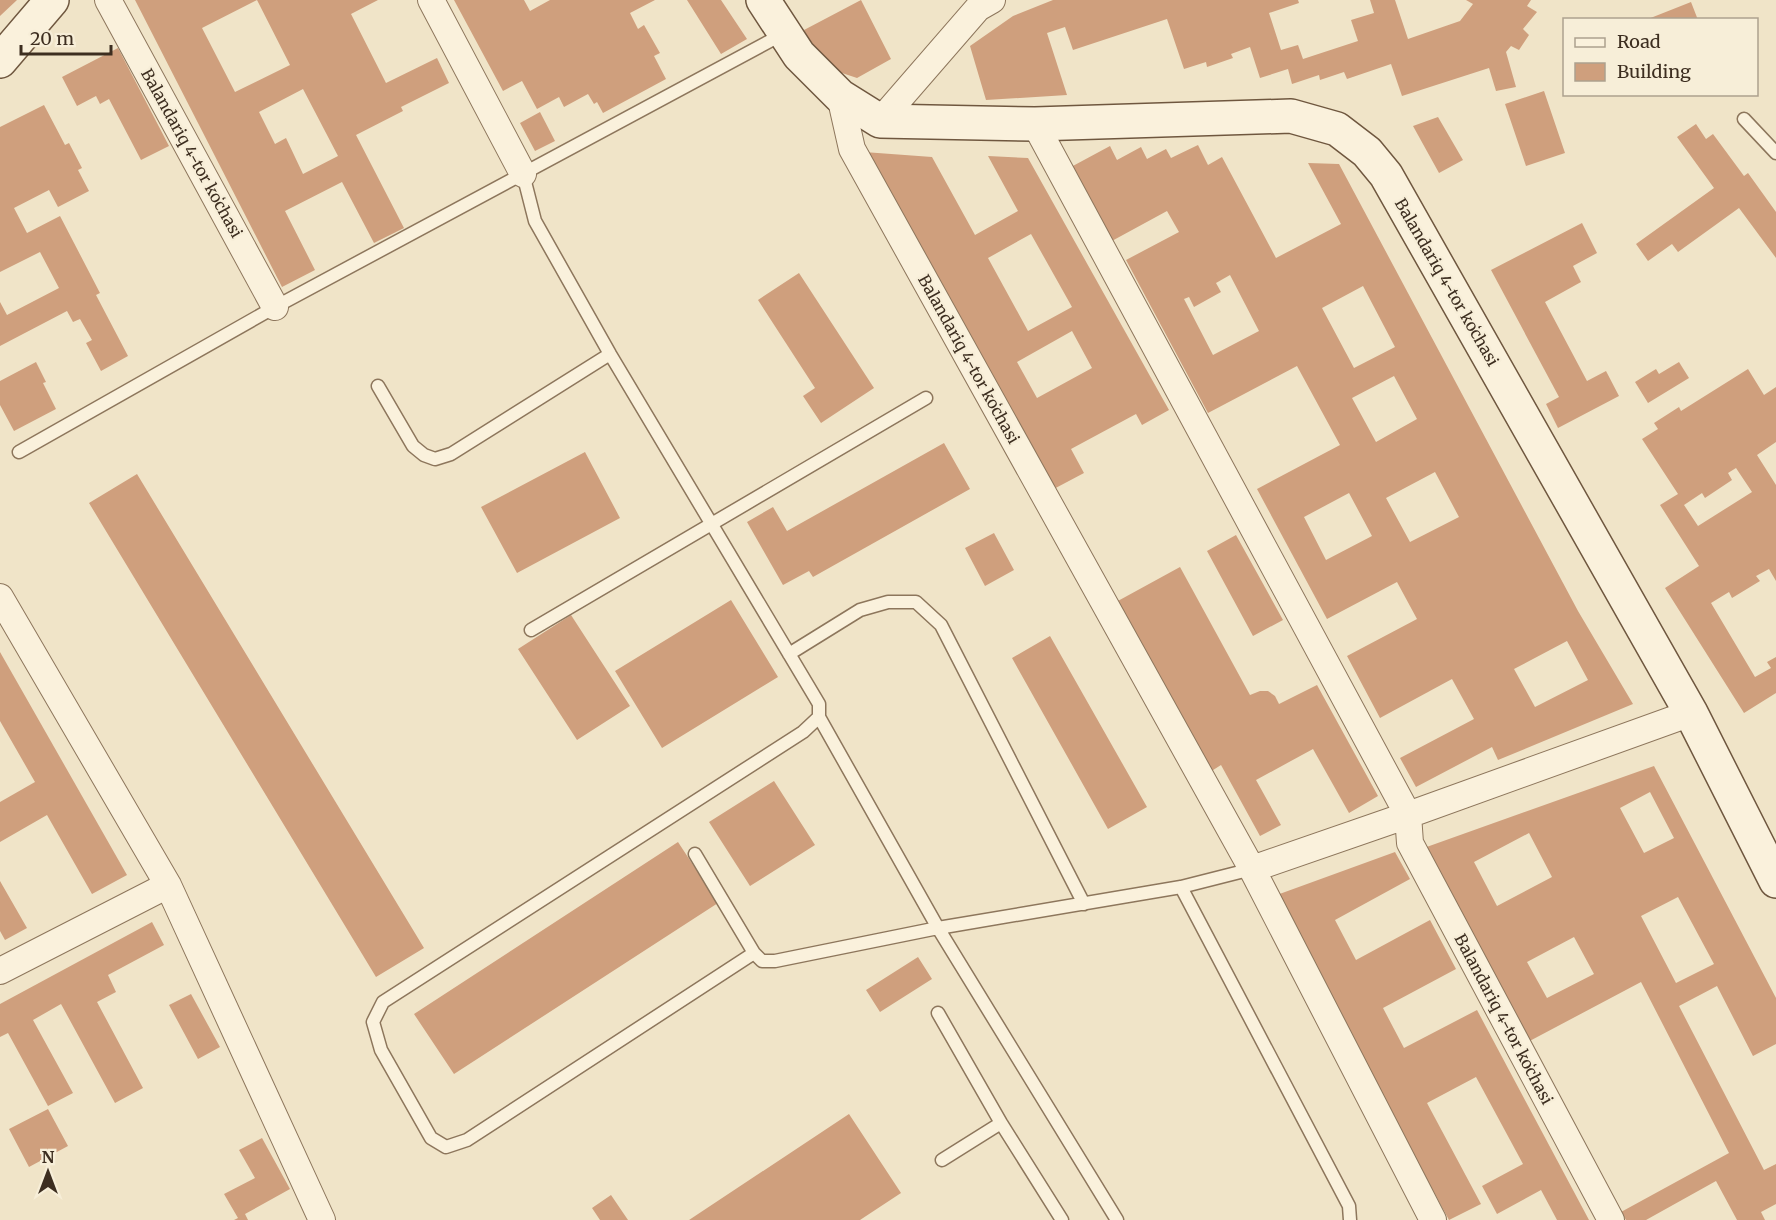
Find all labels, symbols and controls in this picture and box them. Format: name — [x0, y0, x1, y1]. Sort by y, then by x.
scale bar — [21, 18, 111, 56]
legend — [1563, 18, 1758, 96]
text: 20 m — [30, 27, 74, 50]
text: Road — [1617, 30, 1661, 53]
text: Building — [1617, 60, 1691, 83]
street label: Balandariq 4-tor koʻchasi — [137, 65, 247, 241]
street label: Balandariq 4-tor koʻchasi — [1391, 195, 1503, 369]
street label: Balandariq 4-tor koʻchasi — [914, 271, 1024, 447]
street label: Balandariq 4-tor koʻchasi — [1450, 930, 1558, 1108]
north arrow — [18, 1142, 78, 1202]
text: N — [42, 1147, 55, 1167]

